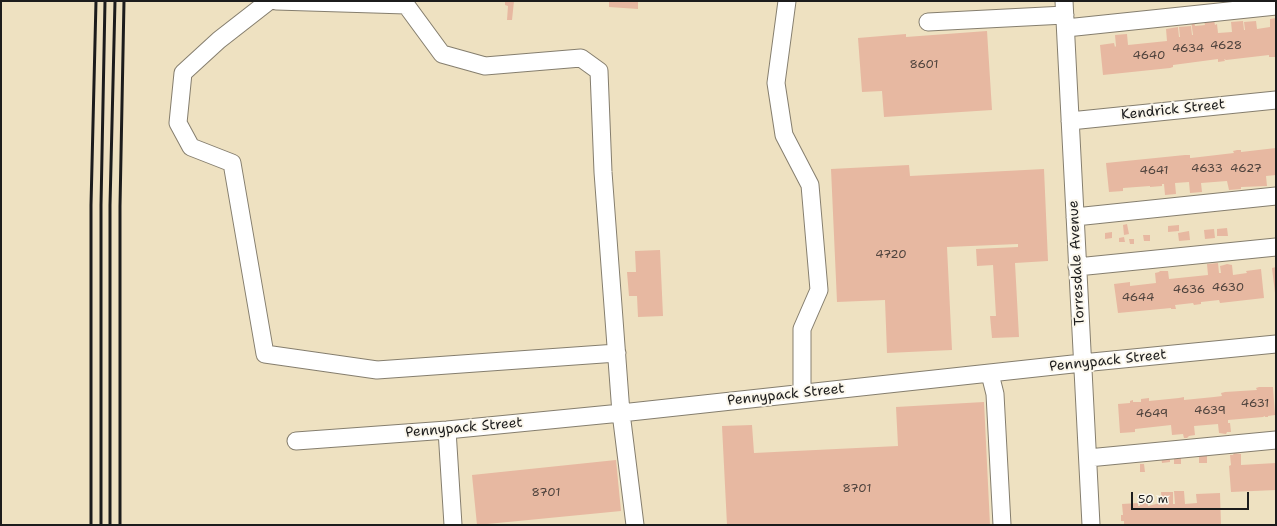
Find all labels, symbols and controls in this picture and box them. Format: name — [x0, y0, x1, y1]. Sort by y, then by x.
house number: 4628 — [1210, 39, 1242, 53]
house number: 4634 — [1172, 42, 1204, 56]
house number: 4640 — [1133, 49, 1165, 63]
house number: 8601 — [909, 58, 939, 72]
street label: Kendrick Street — [1120, 96, 1226, 124]
house number: 4633 — [1191, 162, 1223, 176]
house number: 4627 — [1230, 162, 1262, 176]
house number: 4641 — [1140, 164, 1168, 178]
street label: Torresdale Avenue — [1065, 200, 1089, 326]
house number: 4720 — [875, 248, 907, 262]
house number: 4630 — [1212, 281, 1244, 295]
house number: 4636 — [1173, 283, 1205, 297]
house number: 4644 — [1122, 291, 1154, 305]
street label: Pennypack Street — [1049, 346, 1167, 376]
street label: Pennypack Street — [727, 380, 845, 410]
house number: 4631 — [1241, 397, 1269, 411]
house number: 4639 — [1194, 404, 1226, 418]
house number: 4649 — [1136, 407, 1168, 421]
street label: Pennypack Street — [405, 415, 523, 441]
house number: 8701 — [843, 482, 871, 496]
scale bar — [1133, 484, 1251, 510]
house number: 8701 — [532, 486, 560, 500]
text: 50 m — [1138, 491, 1168, 507]

